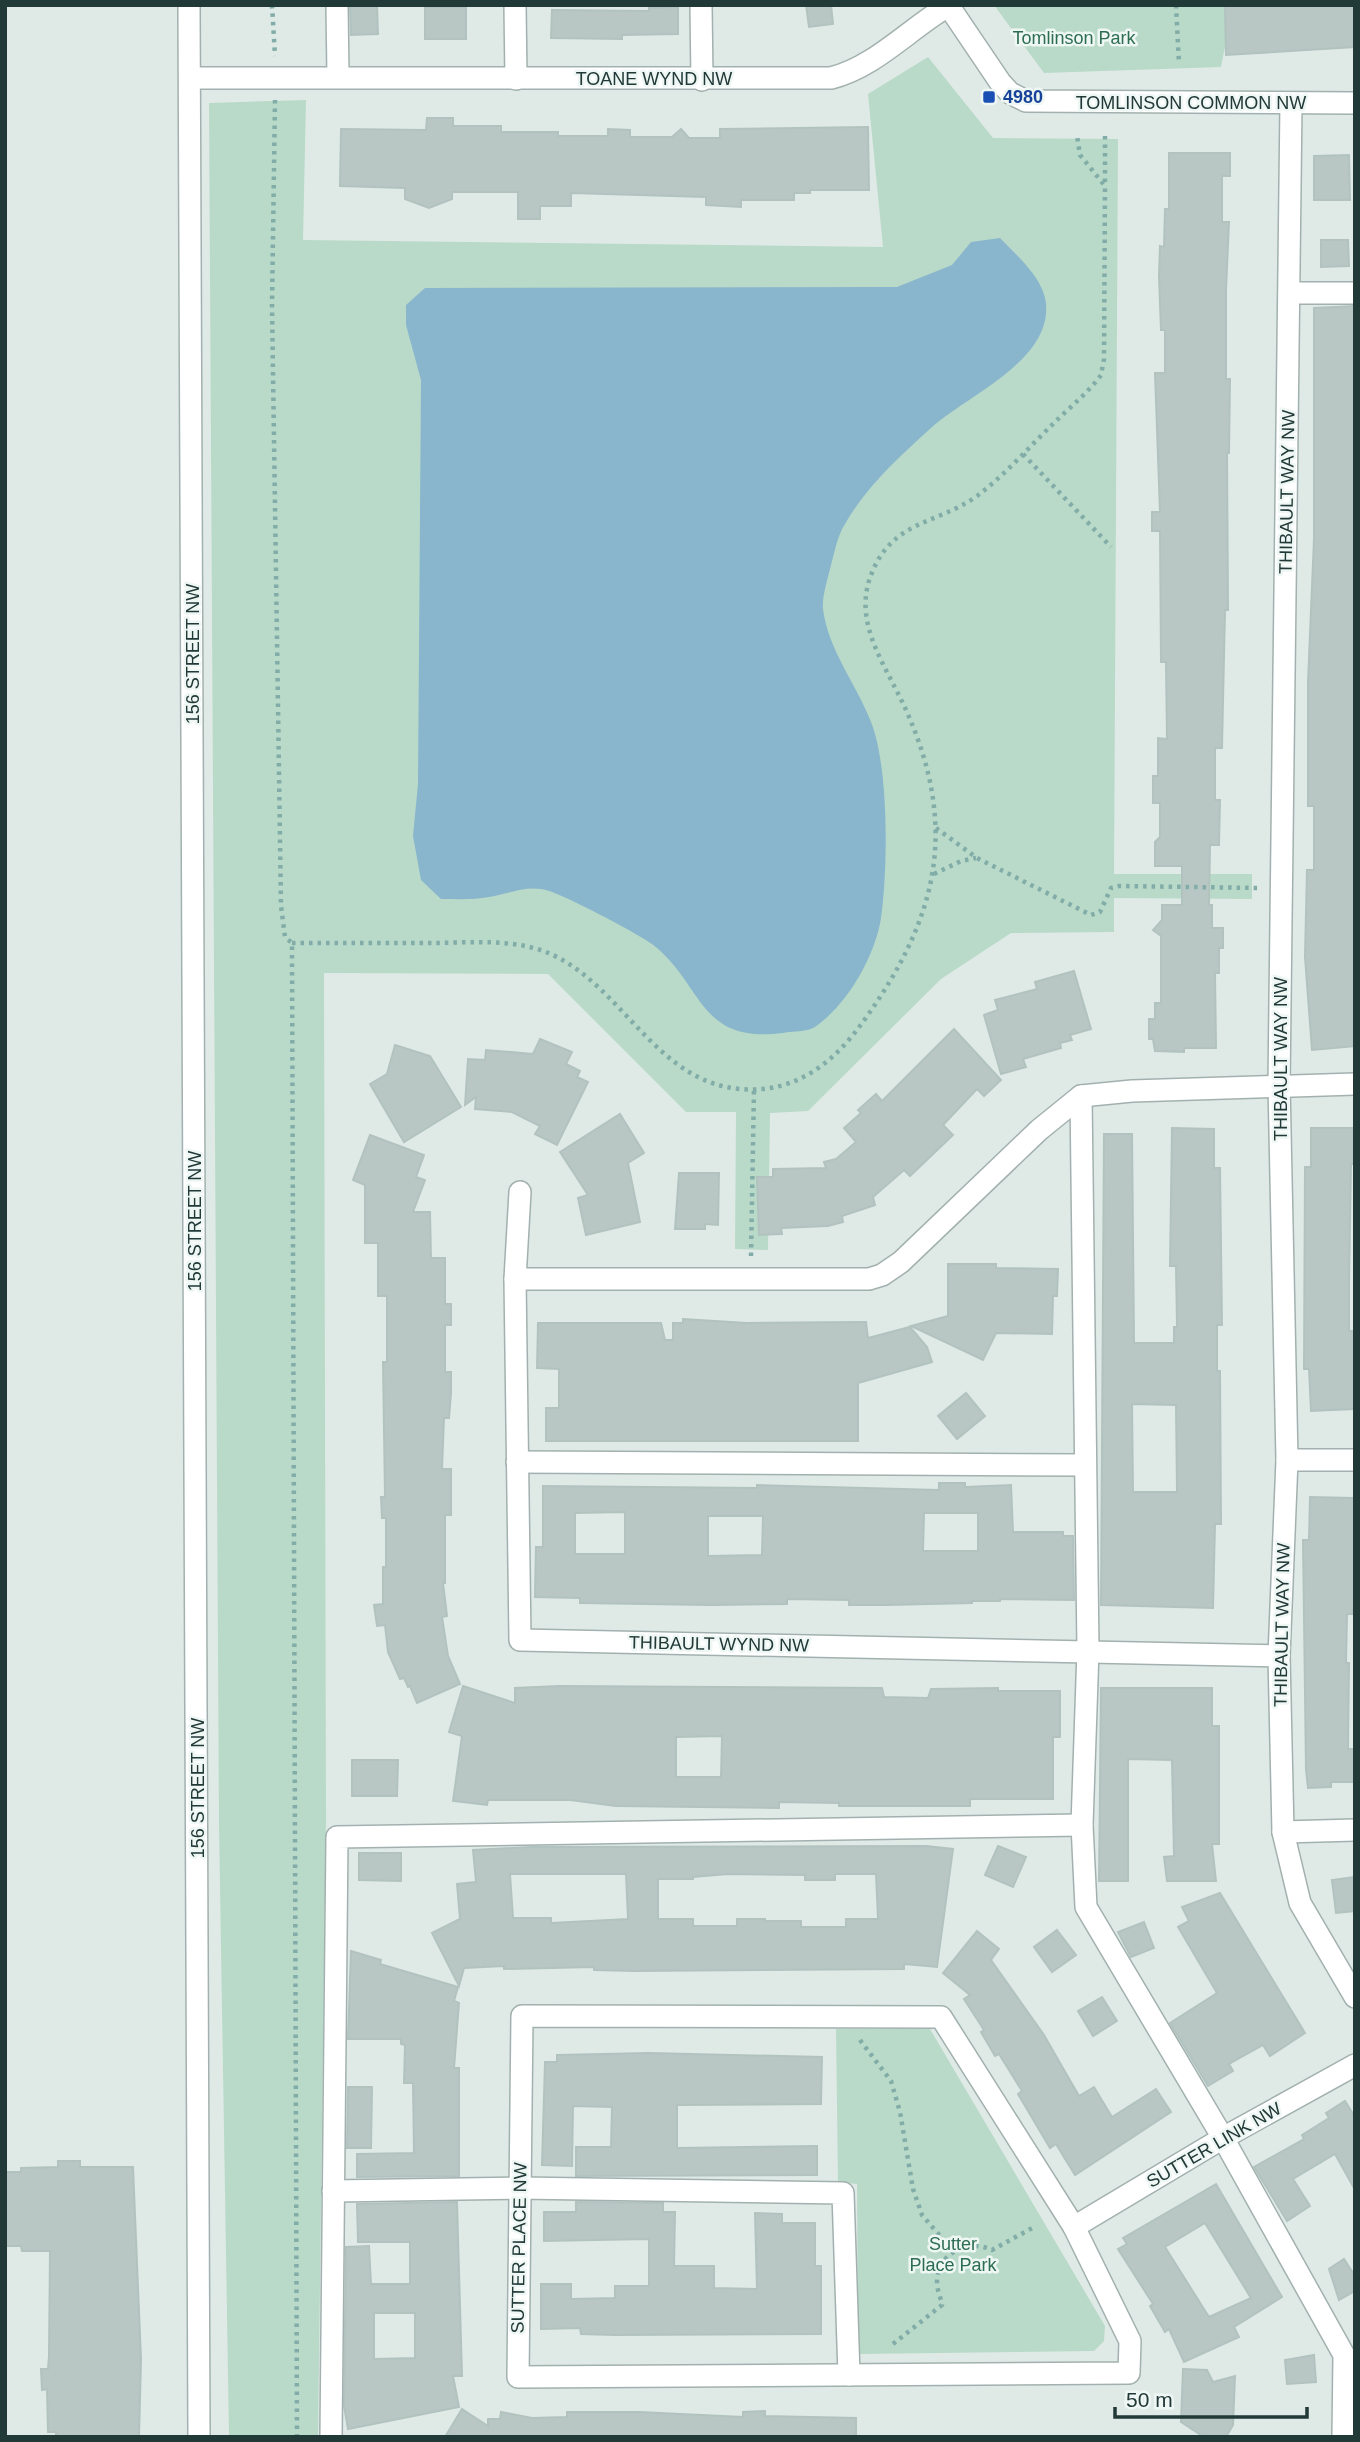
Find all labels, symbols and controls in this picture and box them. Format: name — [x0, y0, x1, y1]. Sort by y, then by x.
park label: Tomlinson Park — [1012, 28, 1137, 48]
street label: TOANE WYND NW — [576, 69, 732, 89]
place label: 4980 — [1003, 87, 1043, 107]
marker: 4980 — [981, 89, 997, 105]
street label: TOMLINSON COMMON NW — [1076, 93, 1306, 113]
street label: THIBAULT WAY NW — [1276, 410, 1298, 574]
street label: 156 STREET NW — [183, 584, 203, 724]
street label: THIBAULT WAY NW — [1271, 977, 1291, 1141]
street label: 156 STREET NW — [185, 1151, 205, 1291]
street label: THIBAULT WAY NW — [1271, 1543, 1293, 1707]
street label: THIBAULT WYND NW — [629, 1632, 809, 1656]
street label: 156 STREET NW — [188, 1718, 208, 1858]
street label: SUTTER LINK NW — [1143, 2098, 1285, 2192]
street label: SUTTER PLACE NW — [508, 2162, 530, 2334]
park label: Sutter Place Park — [909, 2234, 998, 2275]
scale bar — [1115, 2376, 1308, 2420]
text: 50 m — [1126, 2388, 1173, 2411]

